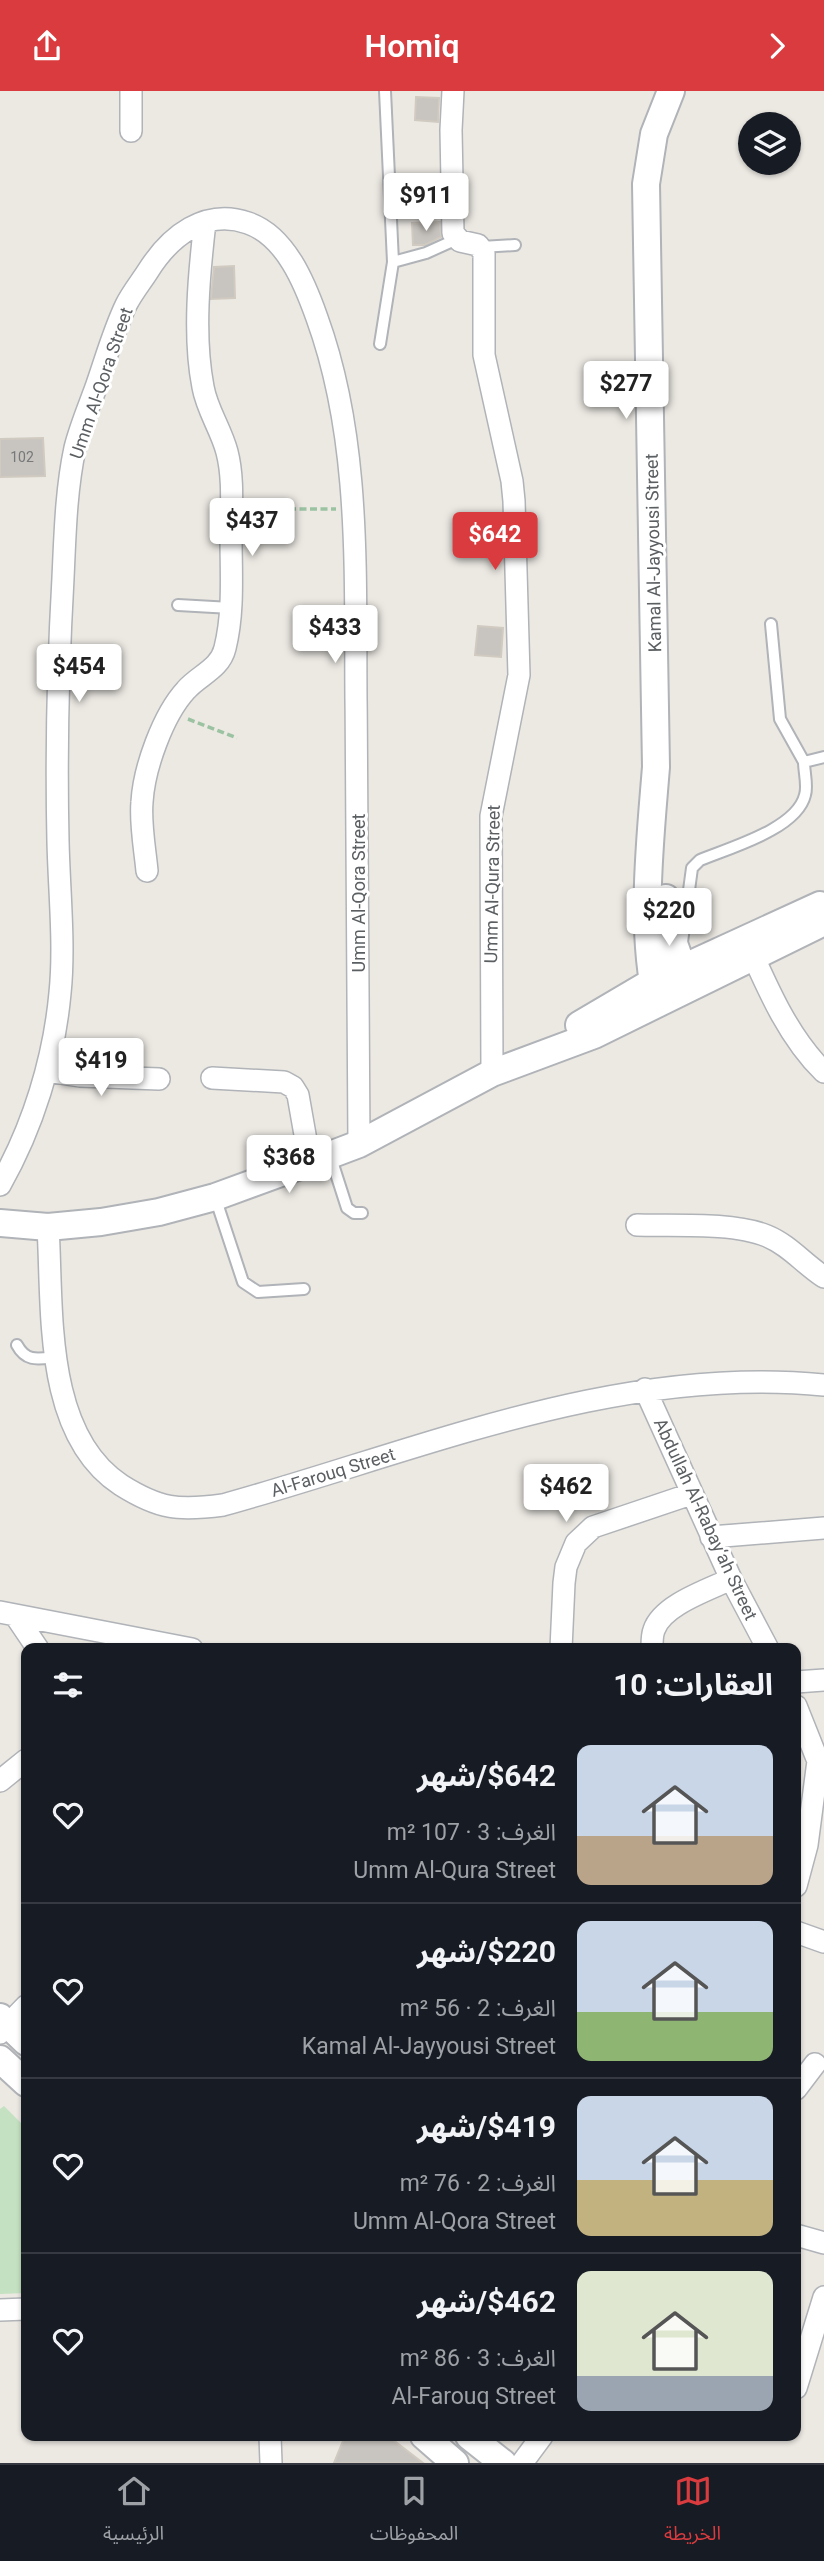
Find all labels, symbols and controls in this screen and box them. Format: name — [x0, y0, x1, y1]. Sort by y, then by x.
icon: share — [28, 27, 66, 65]
text: Homiq — [365, 27, 459, 65]
icon: forward — [758, 27, 796, 65]
map controls — [738, 112, 801, 175]
button: layers — [738, 112, 801, 175]
pin: $911 — [385, 173, 467, 233]
text: $911 — [400, 182, 452, 209]
street label: Umm Al-Qora Street — [65, 304, 137, 462]
pin: $277 — [585, 361, 667, 421]
text: $277 — [600, 370, 652, 397]
house number: 102 — [10, 449, 34, 465]
street label: Kamal Al-Jayyousi Street — [641, 453, 665, 653]
pin: $437 — [211, 498, 293, 558]
text: $437 — [226, 507, 278, 534]
pin: $642 — [454, 512, 536, 572]
text: $642 — [469, 521, 521, 548]
pin: $433 — [294, 605, 376, 665]
text: $433 — [309, 614, 361, 641]
pin: $454 — [38, 645, 120, 704]
text: $454 — [53, 653, 105, 680]
street label: Umm Al-Qura Street — [480, 804, 504, 963]
street label: Umm Al-Qora Street — [348, 813, 369, 972]
pin: $220 — [628, 889, 710, 948]
text: $220 — [643, 897, 695, 924]
pin: $419 — [60, 1039, 142, 1098]
text: $419 — [75, 1047, 127, 1074]
pin: $368 — [248, 1135, 330, 1195]
text: $368 — [263, 1144, 315, 1171]
street label: Abdullah Al-Rabay‘ah Street — [650, 1415, 762, 1623]
street label: Al-Farouq Street — [268, 1443, 398, 1501]
pin: $462 — [525, 1465, 607, 1524]
text: $462 — [540, 1473, 592, 1500]
icon: filters — [49, 1666, 87, 1704]
text: العقارات: 10 — [613, 1667, 773, 1702]
text: $642/شهر — [417, 1758, 556, 1793]
icon: home — [633, 1773, 717, 1857]
icon: heart — [49, 1796, 87, 1834]
text: الغرف: 3 · 107 m² — [387, 1819, 556, 1846]
text: Umm Al-Qura Street — [353, 1857, 556, 1884]
text: $220/شهر — [417, 1934, 556, 1969]
icon: home — [633, 1949, 717, 2033]
icon: heart — [49, 1972, 87, 2010]
text: الغرف: 2 · 56 m² — [400, 1995, 556, 2022]
text: Kamal Al-Jayyousi Street — [302, 2033, 556, 2060]
text: $419/شهر — [417, 2109, 556, 2144]
icon: home — [633, 2124, 717, 2208]
icon: heart — [49, 2147, 87, 2185]
text: الغرف: 2 · 76 m² — [400, 2170, 556, 2197]
text: Umm Al-Qora Street — [353, 2208, 556, 2235]
text: $462/شهر — [417, 2284, 556, 2319]
icon: home — [633, 2299, 717, 2383]
icon: heart — [49, 2322, 87, 2360]
text: الغرف: 3 · 86 m² — [400, 2345, 556, 2372]
text: Al-Farouq Street — [391, 2383, 556, 2410]
tab: الرئيسية — [103, 2472, 164, 2554]
tab: المحفوظات — [370, 2472, 458, 2554]
tab: الخريطة — [664, 2472, 721, 2554]

